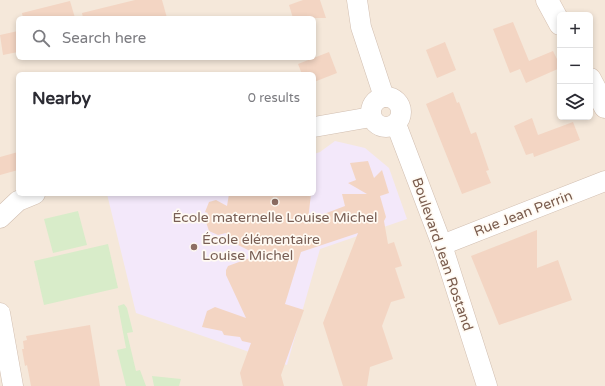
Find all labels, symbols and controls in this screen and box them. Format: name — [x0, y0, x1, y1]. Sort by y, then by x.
map controls — [557, 12, 593, 120]
button: + — [557, 12, 593, 48]
search box — [16, 16, 316, 60]
icon: search — [30, 27, 52, 49]
text: Search here — [62, 29, 146, 47]
button: − — [557, 48, 593, 84]
button: layers — [557, 84, 593, 120]
text: Nearby — [32, 88, 91, 109]
text: 0 results — [248, 90, 300, 106]
street label: Boulevard Jean Rostand — [408, 175, 477, 333]
street label: Rue Jean Perrin — [471, 187, 575, 240]
marker: École maternelle Louise Michel — [270, 197, 280, 207]
place label: École maternelle Louise Michel — [173, 209, 377, 226]
place label: École élémentaire Louise Michel — [202, 231, 320, 264]
marker: École élémentaire Louise Michel — [189, 242, 199, 252]

